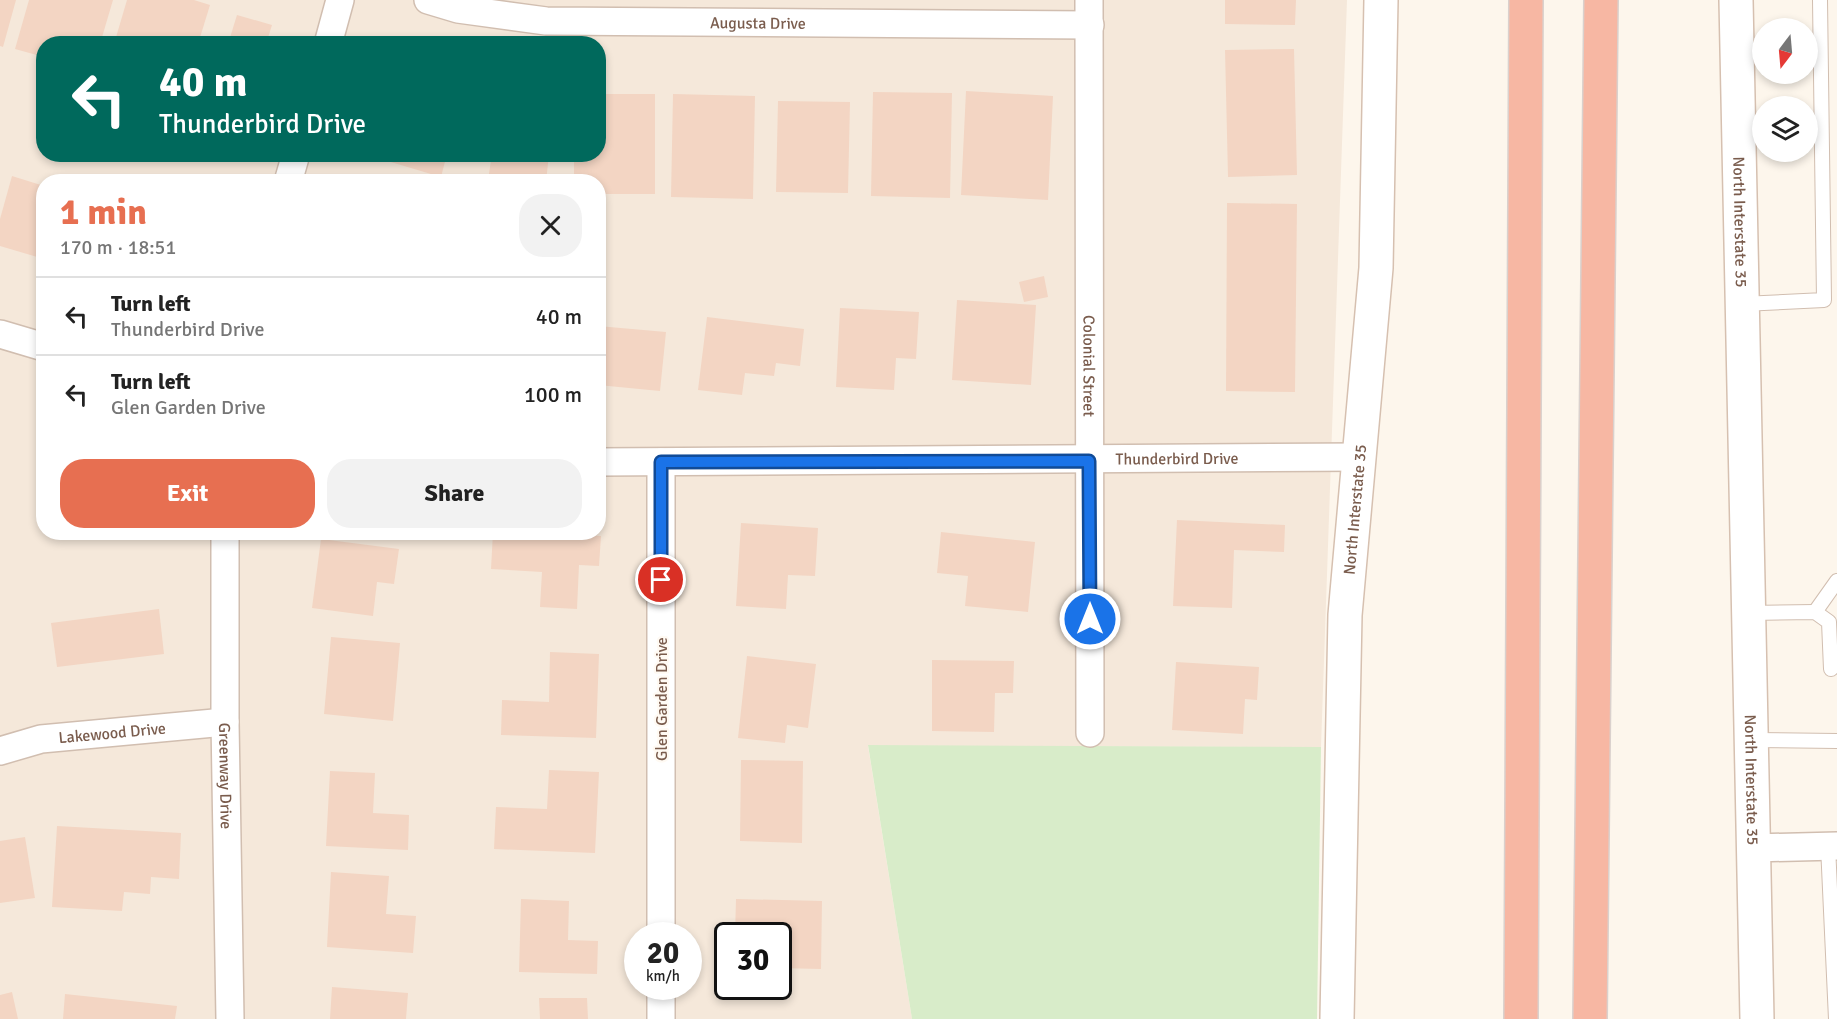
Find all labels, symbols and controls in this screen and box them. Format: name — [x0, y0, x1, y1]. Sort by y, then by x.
street label: Augusta Drive — [710, 13, 806, 34]
north arrow — [1752, 18, 1818, 84]
map controls — [1752, 18, 1818, 162]
text: 40 m — [159, 57, 248, 108]
icon: left — [60, 60, 138, 138]
button: layers — [1752, 96, 1818, 162]
text: Thunderbird Drive — [159, 108, 366, 141]
street label: North Interstate 35 — [1728, 156, 1751, 288]
text: 1 min — [60, 190, 147, 235]
button: close — [519, 194, 582, 257]
text: 170 m · 18:51 — [60, 235, 176, 260]
text: Turn left — [111, 290, 191, 317]
icon: left — [60, 300, 93, 333]
text: 40 m — [536, 303, 582, 330]
street label: Colonial Street — [1078, 315, 1099, 417]
text: Thunderbird Drive — [111, 317, 264, 342]
text: Turn left — [111, 368, 191, 395]
icon: left — [60, 378, 93, 411]
text: 100 m — [524, 381, 582, 408]
text: Glen Garden Drive — [111, 395, 266, 420]
street label: North Interstate 35 — [1340, 443, 1371, 576]
street label: Thunderbird Drive — [1116, 449, 1238, 470]
button: Exit — [60, 459, 315, 528]
button: Share — [327, 459, 582, 528]
pin — [635, 554, 686, 605]
icon: arrive — [644, 563, 677, 596]
position arrow — [1058, 587, 1122, 651]
street label: Glen Garden Drive — [652, 637, 672, 761]
street label: North Interstate 35 — [1740, 714, 1762, 846]
street label: Lakewood Drive — [58, 719, 167, 748]
street label: Greenway Drive — [214, 723, 236, 829]
speed limit sign: 30 — [714, 922, 792, 1000]
text: 20 — [647, 935, 679, 972]
text: km/h — [646, 967, 680, 985]

